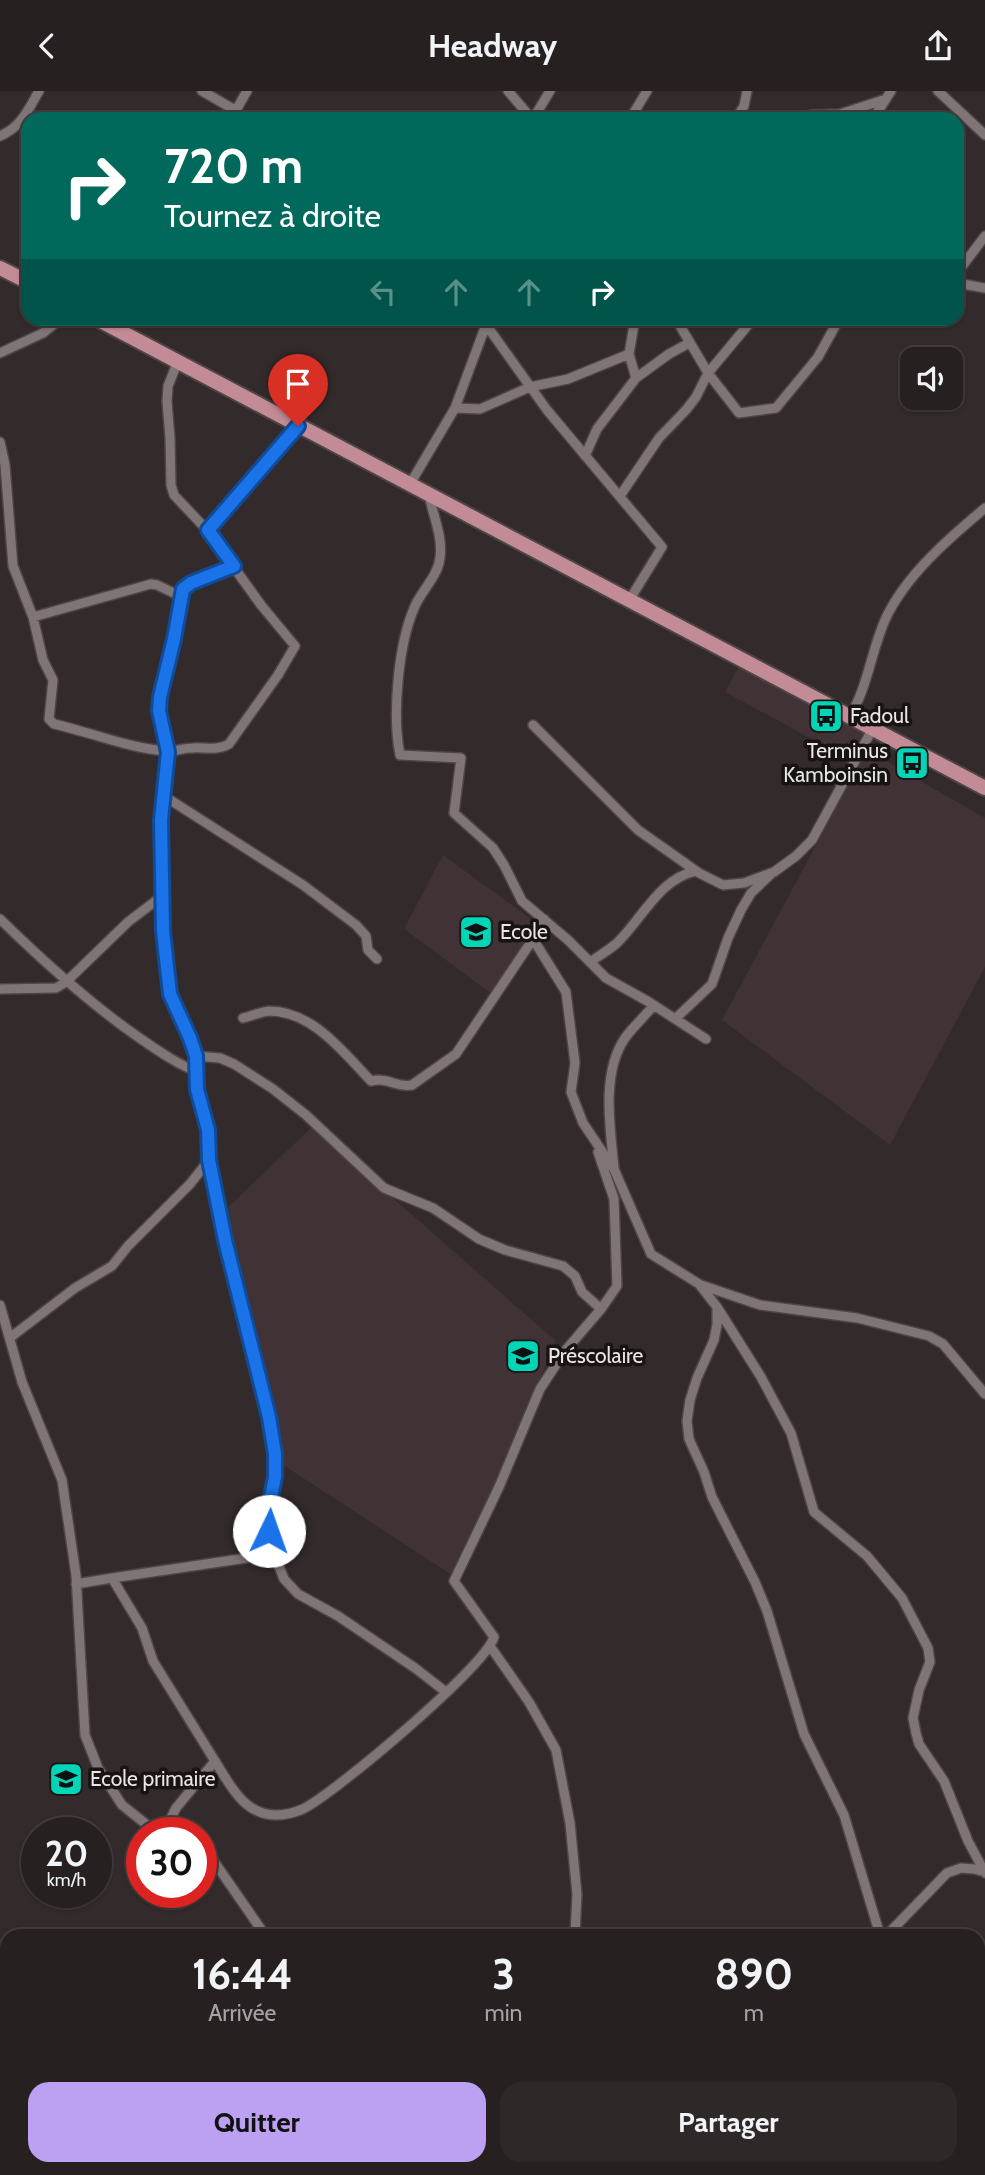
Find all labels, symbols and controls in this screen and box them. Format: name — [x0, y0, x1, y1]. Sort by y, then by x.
text: Headway — [428, 26, 557, 65]
icon: back — [28, 27, 66, 65]
icon: share — [919, 27, 957, 65]
text: 720 m — [164, 136, 303, 195]
icon: right — [49, 140, 140, 231]
text: Tournez à droite — [164, 196, 381, 235]
icon: left — [364, 273, 402, 311]
icon: ahead — [437, 273, 475, 311]
icon: ahead — [510, 273, 548, 311]
icon: right — [583, 273, 621, 311]
map controls — [900, 347, 963, 410]
button: sound — [900, 347, 963, 410]
pin — [268, 354, 328, 426]
icon: arrive — [279, 365, 317, 403]
bus stop icon: Fadoul — [807, 697, 845, 735]
place label: Fadoul — [850, 703, 909, 728]
place label: Terminus Kamboinsin — [783, 738, 888, 787]
bus stop icon: Terminus Kamboinsin — [893, 744, 931, 782]
school or university icon: Ecole — [457, 913, 495, 951]
place label: Ecole — [500, 919, 548, 944]
school or university icon: Préscolaire — [504, 1337, 542, 1375]
place label: Préscolaire — [548, 1343, 643, 1368]
position arrow — [232, 1494, 306, 1568]
school or university icon: Ecole primaire — [47, 1760, 85, 1798]
place label: Ecole primaire — [90, 1766, 216, 1791]
speed limit sign: 30 — [126, 1817, 217, 1908]
text: 20 — [45, 1832, 88, 1875]
text: km/h — [47, 1869, 86, 1891]
text: 16:44 — [192, 1948, 293, 2000]
text: 3 — [492, 1948, 515, 2000]
text: 890 — [714, 1948, 793, 2000]
text: Arrivée — [208, 1999, 276, 2027]
text: min — [485, 1999, 522, 2027]
text: m — [744, 1999, 764, 2027]
button: Quitter — [28, 2082, 486, 2162]
button: Partager — [500, 2082, 957, 2162]

